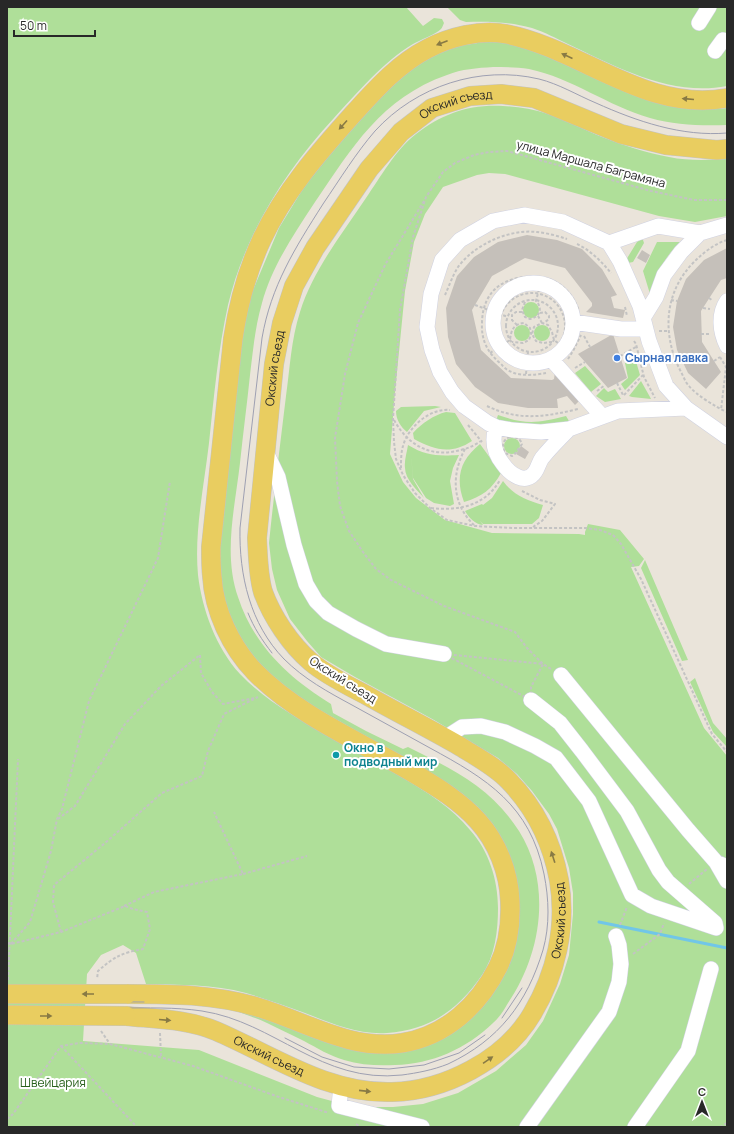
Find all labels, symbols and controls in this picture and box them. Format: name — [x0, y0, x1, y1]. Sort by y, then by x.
scale bar — [14, 12, 95, 38]
text: 50 m — [20, 17, 47, 34]
one-way arrow — [435, 40, 447, 46]
one-way arrow — [561, 53, 572, 59]
street label: Окский съезд — [415, 86, 493, 123]
one-way arrow — [682, 96, 694, 103]
one-way arrow — [339, 120, 348, 130]
street label: улица Маршала Баграмяна — [515, 135, 668, 192]
street label: Окский съезд — [261, 329, 288, 407]
place label: Сырная лавка — [625, 349, 708, 366]
marker: Сырная лавка — [612, 353, 622, 363]
street label: Окский съезд — [306, 652, 380, 707]
place label: Окно в подводный мир — [344, 739, 437, 770]
marker: Окно в подводный мир — [331, 750, 341, 760]
one-way arrow — [550, 850, 556, 862]
street label: Окский съезд — [547, 882, 570, 960]
one-way arrow — [81, 991, 94, 997]
one-way arrow — [40, 1013, 53, 1019]
one-way arrow — [159, 1016, 171, 1023]
street label: Окский съезд — [231, 1031, 307, 1080]
one-way arrow — [482, 1056, 494, 1063]
park label: Швейцария — [20, 1074, 86, 1091]
north arrow — [682, 1082, 722, 1122]
text: С — [698, 1084, 706, 1099]
one-way arrow — [359, 1087, 371, 1094]

